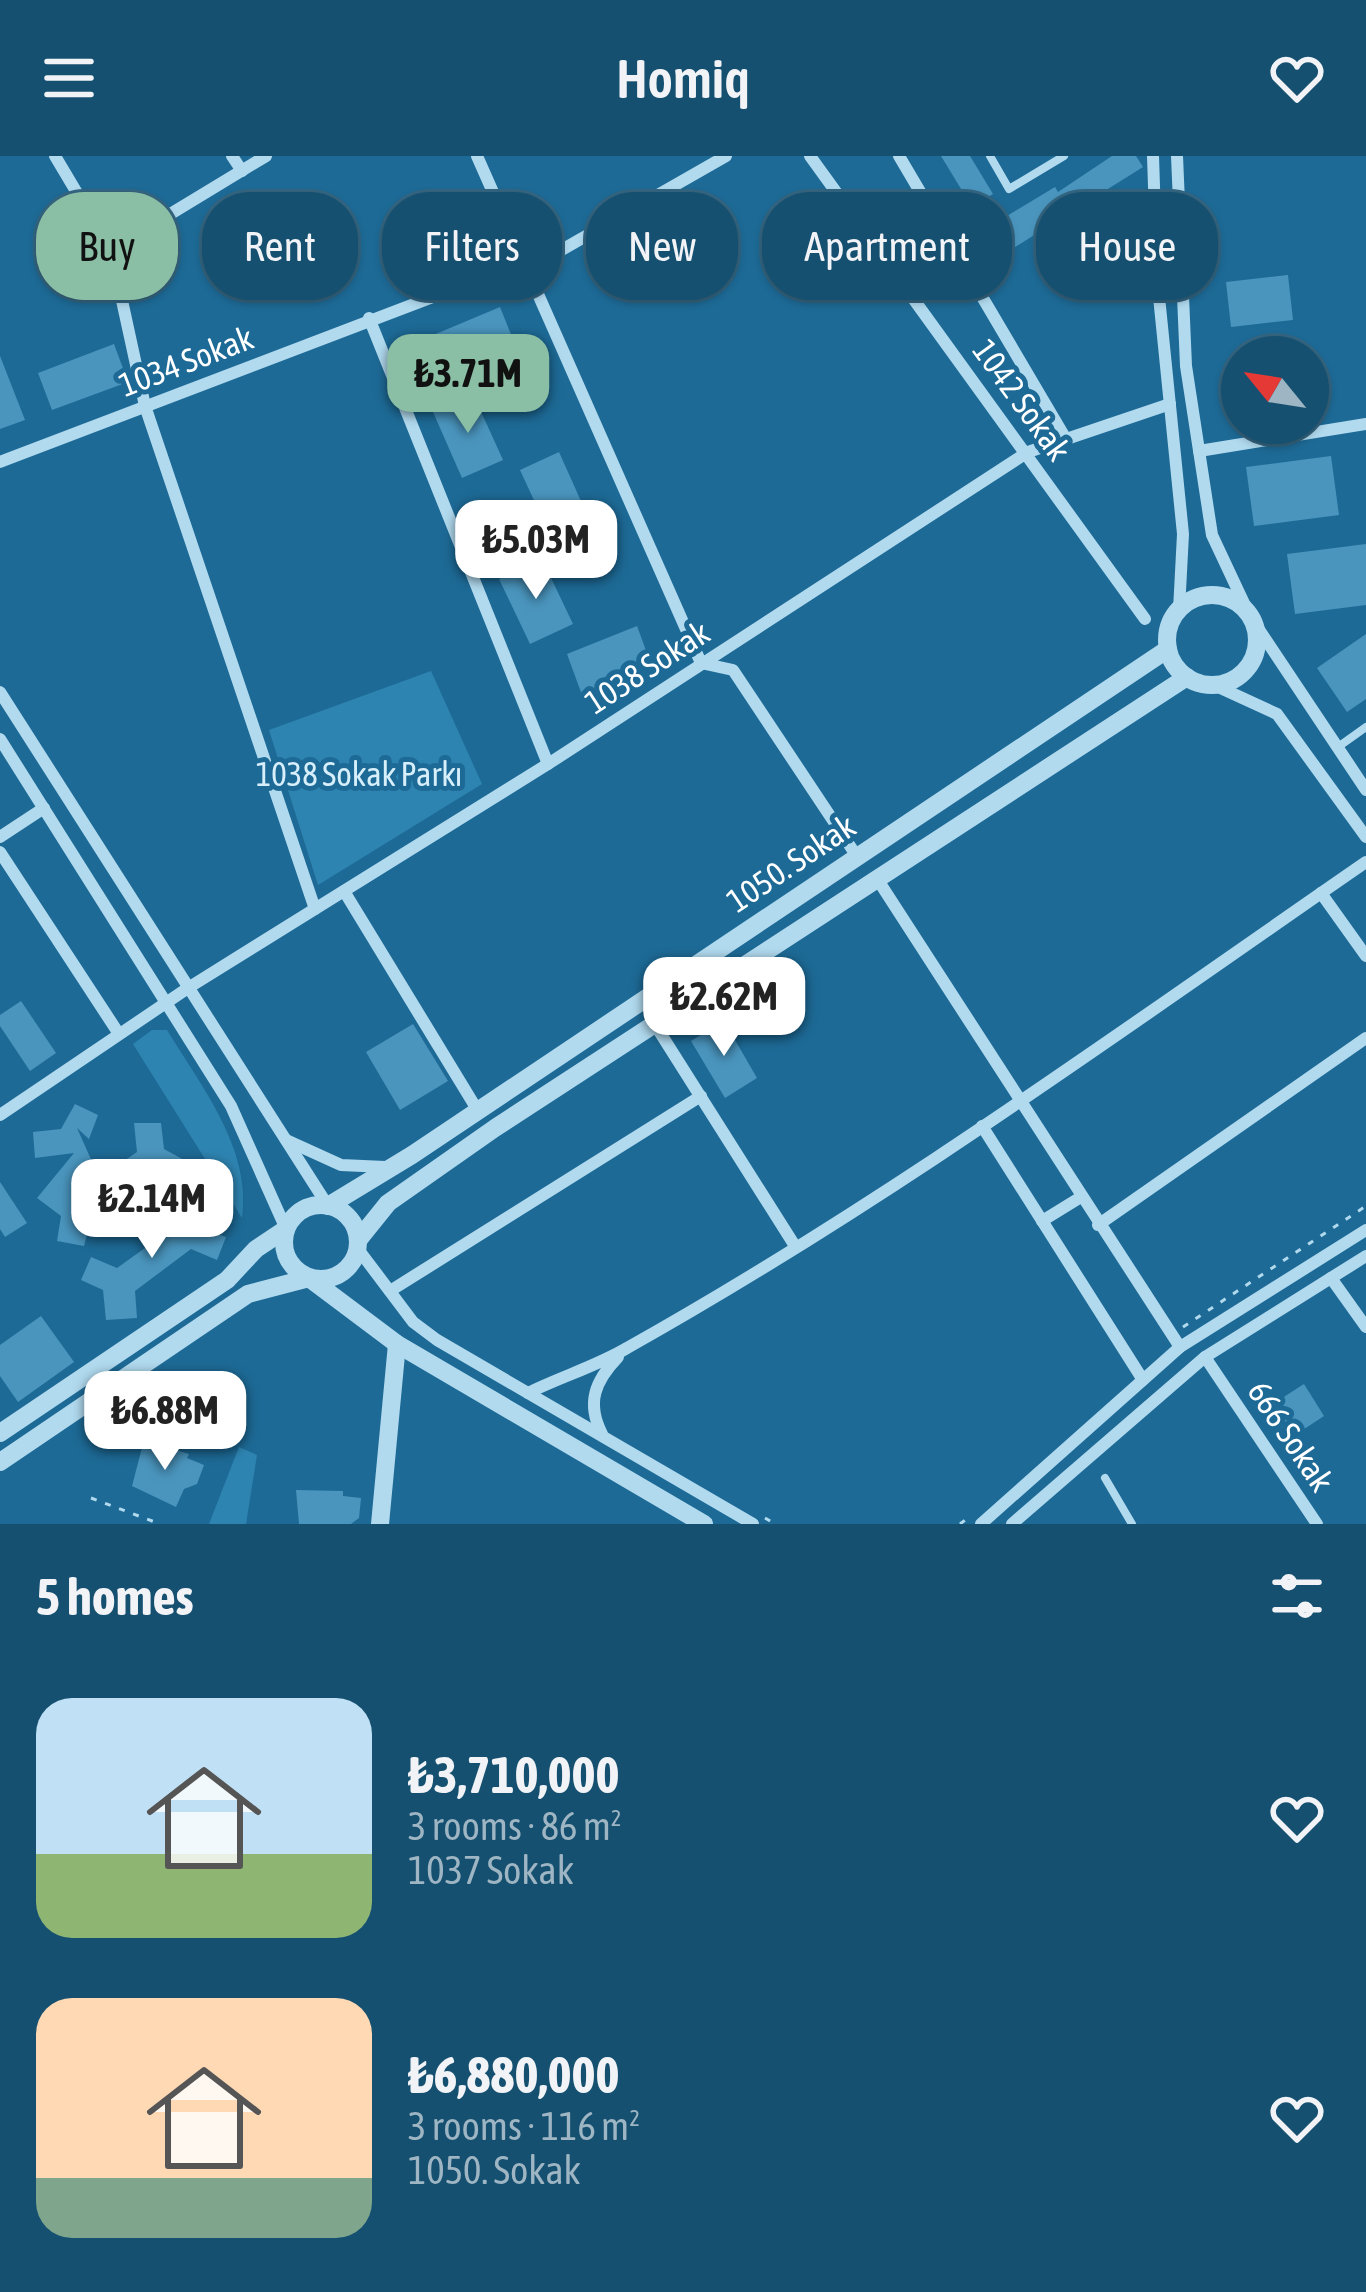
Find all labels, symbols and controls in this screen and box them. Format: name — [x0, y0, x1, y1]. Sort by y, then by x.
icon: menu — [36, 45, 102, 111]
icon: heart — [1264, 45, 1330, 111]
text: Homiq — [616, 48, 750, 109]
chip: Buy — [36, 192, 178, 300]
chip: Rent — [202, 192, 358, 300]
chip: Filters — [382, 192, 562, 300]
chip: New — [586, 192, 738, 300]
chip: Apartment — [762, 192, 1012, 300]
chip: House — [1036, 192, 1218, 300]
street label: 1034 Sokak — [114, 318, 258, 404]
street label: 1042 Sokak — [965, 332, 1079, 468]
pin: ₺3.71M — [370, 334, 566, 436]
north arrow — [1221, 336, 1329, 444]
map controls — [1221, 336, 1329, 444]
text: ₺3.71M — [414, 351, 522, 395]
pin: ₺5.03M — [438, 500, 634, 602]
text: ₺5.03M — [482, 517, 590, 561]
street label: 1038 Sokak — [578, 613, 716, 721]
park label: 1038 Sokak Parkı — [256, 755, 462, 793]
street label: 1050. Sokak — [720, 806, 862, 920]
pin: ₺2.62M — [626, 957, 822, 1059]
text: ₺2.62M — [670, 974, 778, 1018]
pin: ₺2.14M — [54, 1159, 250, 1261]
text: ₺2.14M — [98, 1176, 206, 1220]
pin: ₺6.88M — [67, 1371, 263, 1473]
street label: 666 Sokak — [1240, 1374, 1342, 1498]
text: ₺6.88M — [111, 1388, 219, 1432]
icon: filters — [1264, 1563, 1330, 1629]
text: 5 homes — [36, 1567, 194, 1626]
text: ₺3,710,000 — [408, 1745, 619, 1804]
icon: home — [132, 1746, 276, 1890]
icon: heart — [1264, 1785, 1330, 1851]
text: 3 rooms · 86 m² — [408, 1804, 622, 1848]
text: 1037 Sokak — [408, 1848, 574, 1892]
text: ₺6,880,000 — [408, 2045, 619, 2104]
icon: home — [132, 2046, 276, 2190]
icon: heart — [1264, 2085, 1330, 2151]
text: 3 rooms · 116 m² — [408, 2104, 640, 2148]
text: 1050. Sokak — [408, 2148, 581, 2192]

